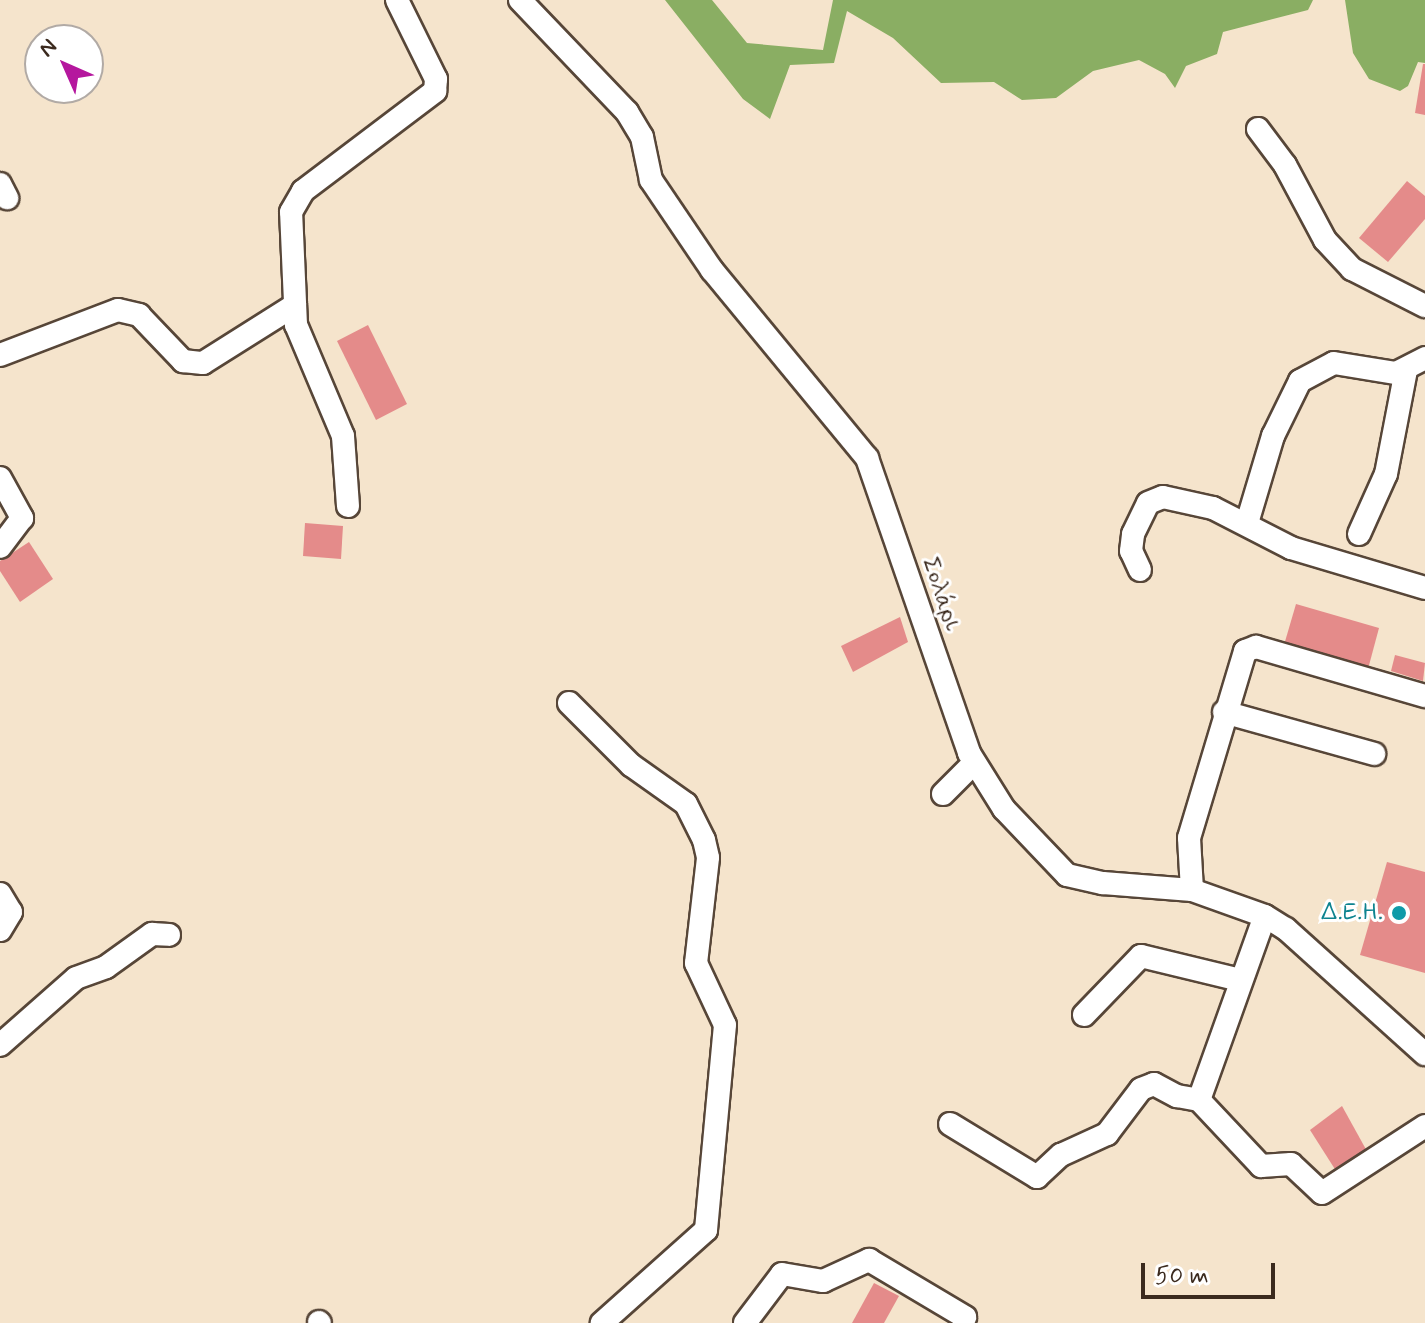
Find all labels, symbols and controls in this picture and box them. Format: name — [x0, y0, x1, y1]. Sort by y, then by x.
north arrow — [24, 24, 104, 104]
text: N — [33, 33, 64, 64]
street label: Σολάρι — [916, 554, 966, 634]
place label: Δ.Ε.Η. — [1321, 899, 1383, 927]
marker: Δ.Ε.Η. — [1390, 904, 1408, 922]
scale bar — [1145, 1247, 1279, 1297]
text: 50 m — [1155, 1261, 1209, 1292]

